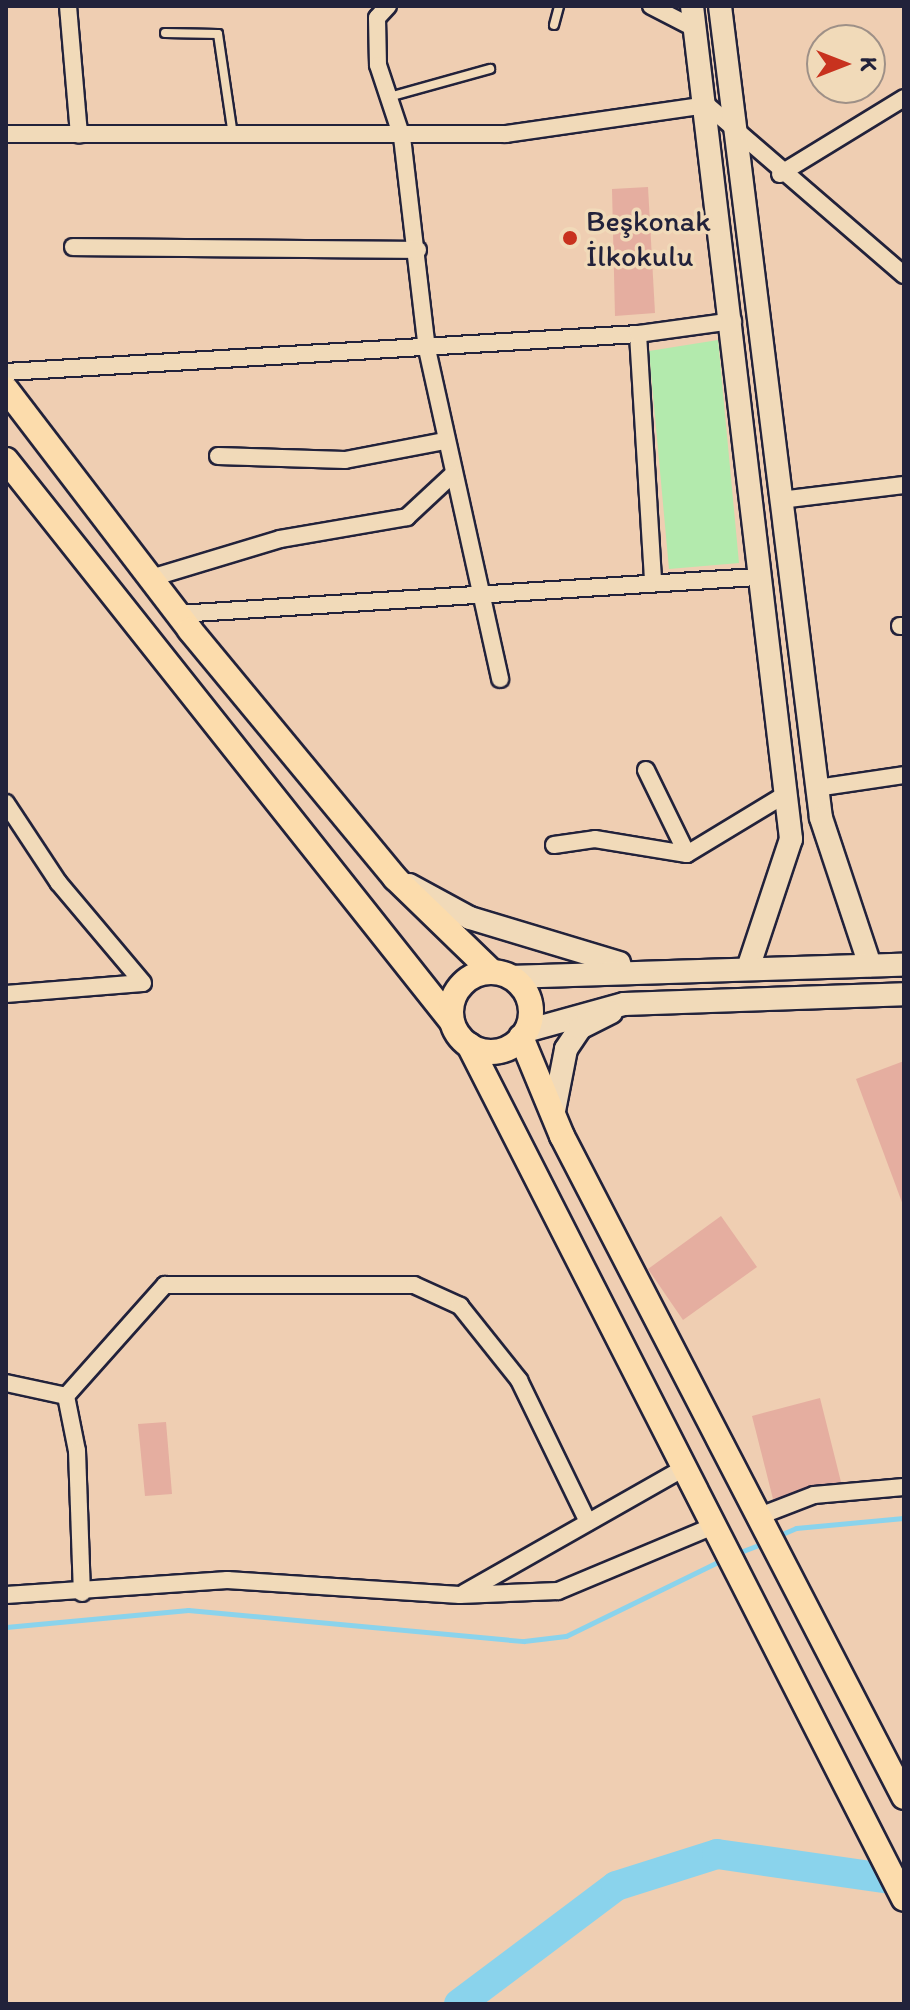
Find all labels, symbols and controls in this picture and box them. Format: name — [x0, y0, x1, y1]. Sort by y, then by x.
north arrow — [806, 24, 886, 104]
text: K — [855, 57, 882, 71]
place label: Beşkonak İlkokulu — [586, 203, 711, 274]
marker: Beşkonak İlkokulu — [561, 229, 579, 247]

